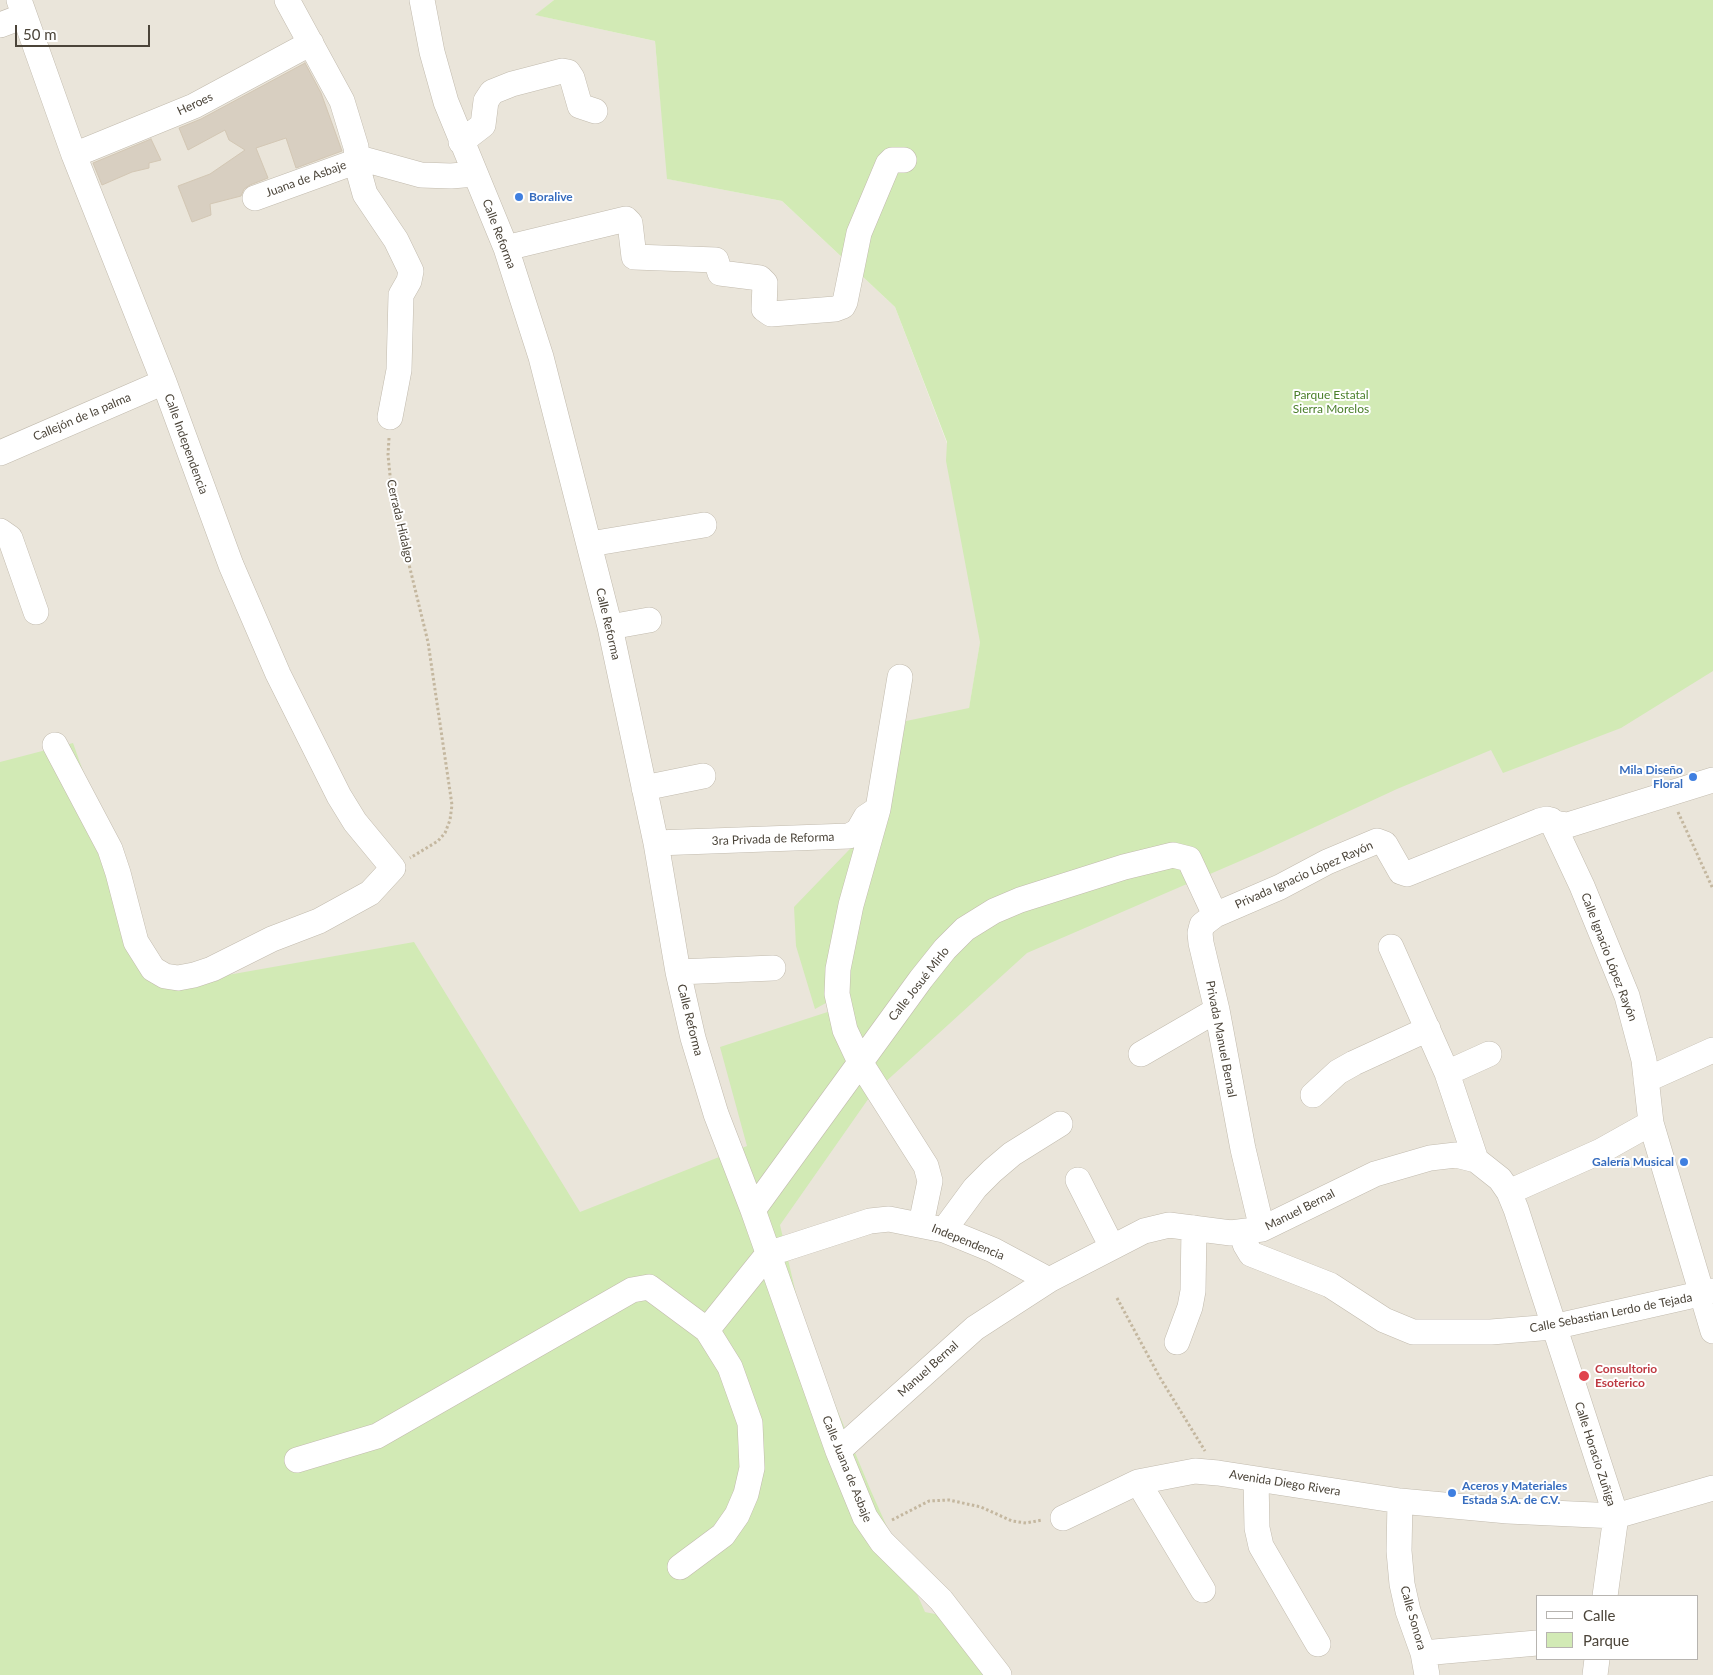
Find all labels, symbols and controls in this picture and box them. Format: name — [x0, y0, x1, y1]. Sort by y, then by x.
scale bar — [18, 15, 152, 47]
text: 50 m — [23, 25, 57, 43]
street label: Heroes — [175, 89, 215, 119]
street label: Juana de Asbaje — [264, 158, 348, 200]
place label: Boralive — [529, 190, 573, 204]
marker: Boralive — [513, 191, 525, 203]
street label: Calle Reforma — [479, 197, 519, 271]
park label: Parque Estatal Sierra Morelos — [1293, 388, 1369, 416]
street label: Callejón de la palma — [31, 390, 133, 444]
street label: Calle Independencia — [161, 392, 211, 496]
street label: Cerrada Hidalgo — [383, 478, 417, 564]
street label: Calle Reforma — [593, 587, 623, 661]
place label: Mila Diseño Floral — [1619, 763, 1683, 791]
marker: Mila Diseño Floral — [1687, 771, 1699, 783]
street label: 3ra Privada de Reforma — [711, 830, 835, 848]
street label: Privada Ignacio López Rayón — [1233, 838, 1375, 912]
street label: Calle Ignacio López Rayón — [1578, 891, 1640, 1023]
street label: Calle Josué Mirlo — [886, 944, 952, 1024]
street label: Privada Manuel Bernal — [1203, 979, 1239, 1099]
street label: Calle Reforma — [674, 983, 706, 1057]
place label: Galería Musical — [1592, 1155, 1674, 1169]
marker: Galería Musical — [1678, 1156, 1690, 1168]
street label: Manuel Bernal — [1263, 1186, 1337, 1234]
street label: Independencia — [930, 1221, 1006, 1263]
street label: Calle Sebastian Lerdo de Tejada — [1529, 1290, 1693, 1336]
street label: Manuel Bernal — [895, 1338, 961, 1400]
place label: Consultorio Esoterico — [1595, 1362, 1657, 1390]
marker: Consultorio Esoterico — [1577, 1369, 1591, 1383]
street label: Calle Horacio Zuñiga — [1571, 1400, 1619, 1508]
street label: Calle Juana de Asbaje — [819, 1414, 875, 1524]
street label: Avenida Diego Rivera — [1228, 1467, 1342, 1499]
place label: Aceros y Materiales Estada S.A. de C.V. — [1462, 1479, 1567, 1507]
marker: Aceros y Materiales Estada S.A. de C.V. — [1446, 1487, 1458, 1499]
street label: Calle Sonora — [1397, 1584, 1429, 1652]
legend — [1536, 1595, 1698, 1660]
text: Calle — [1583, 1606, 1615, 1624]
text: Parque — [1583, 1631, 1629, 1649]

